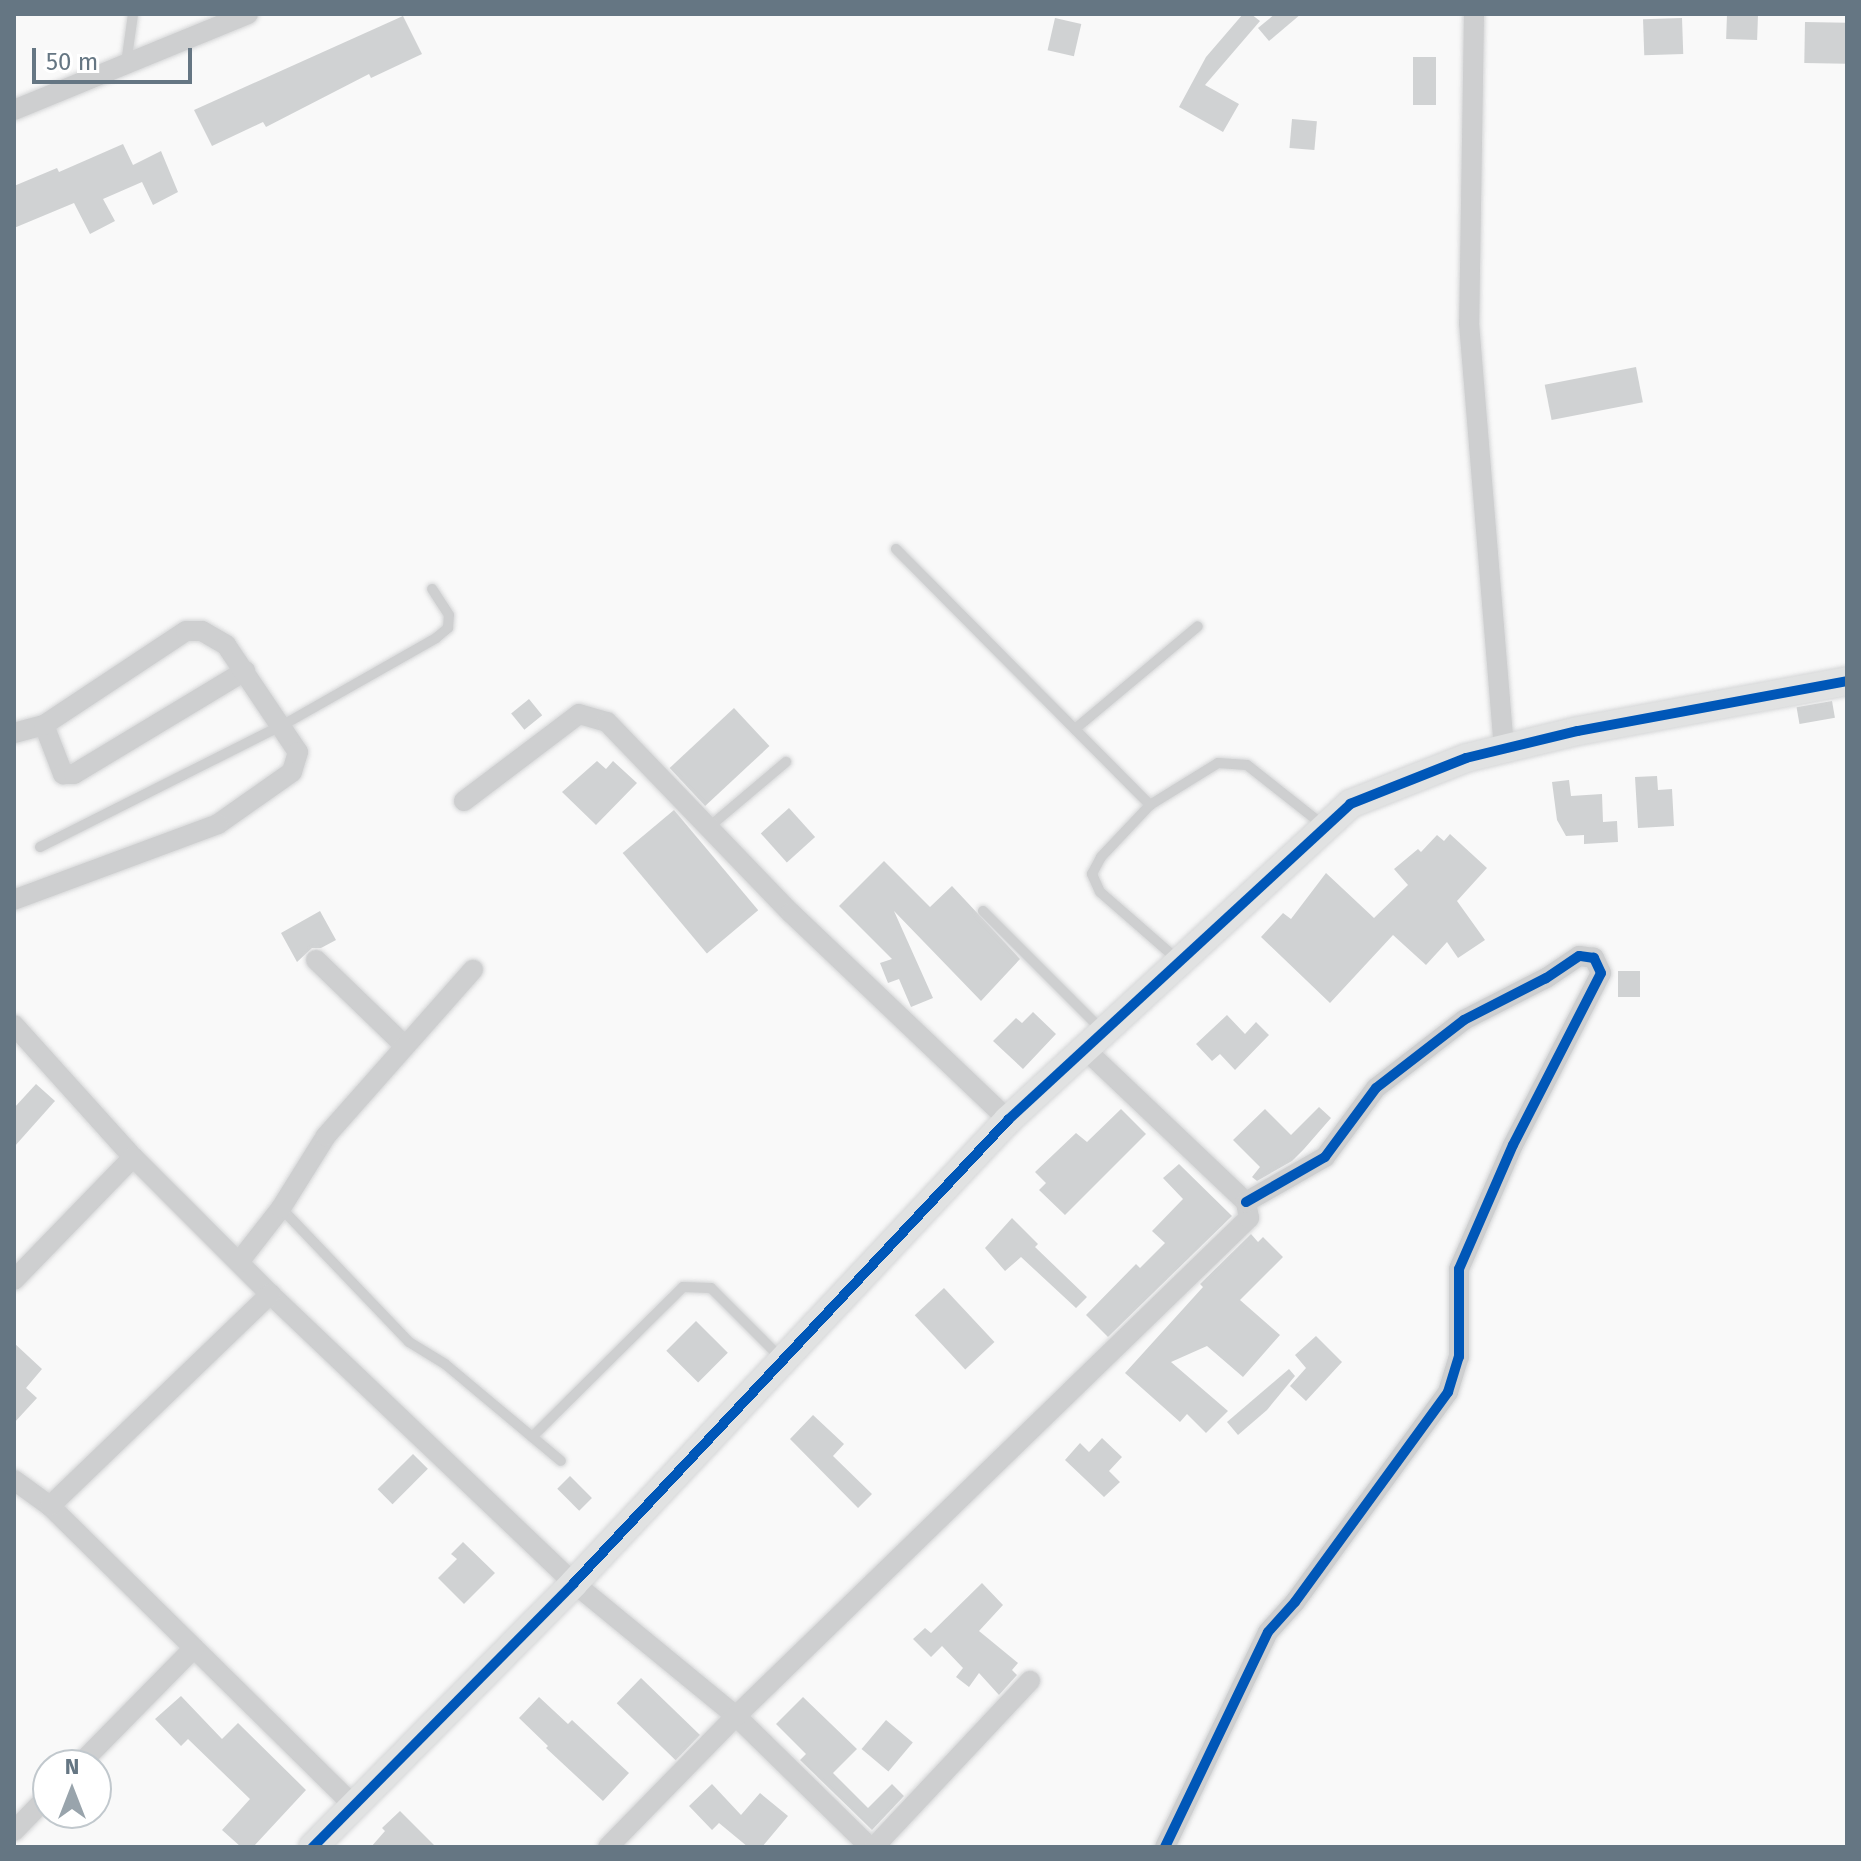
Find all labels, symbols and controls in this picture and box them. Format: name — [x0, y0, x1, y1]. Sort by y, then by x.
scale bar — [36, 32, 196, 82]
text: 50 m — [46, 48, 98, 76]
north arrow — [32, 1749, 112, 1829]
text: N — [65, 1753, 79, 1780]

